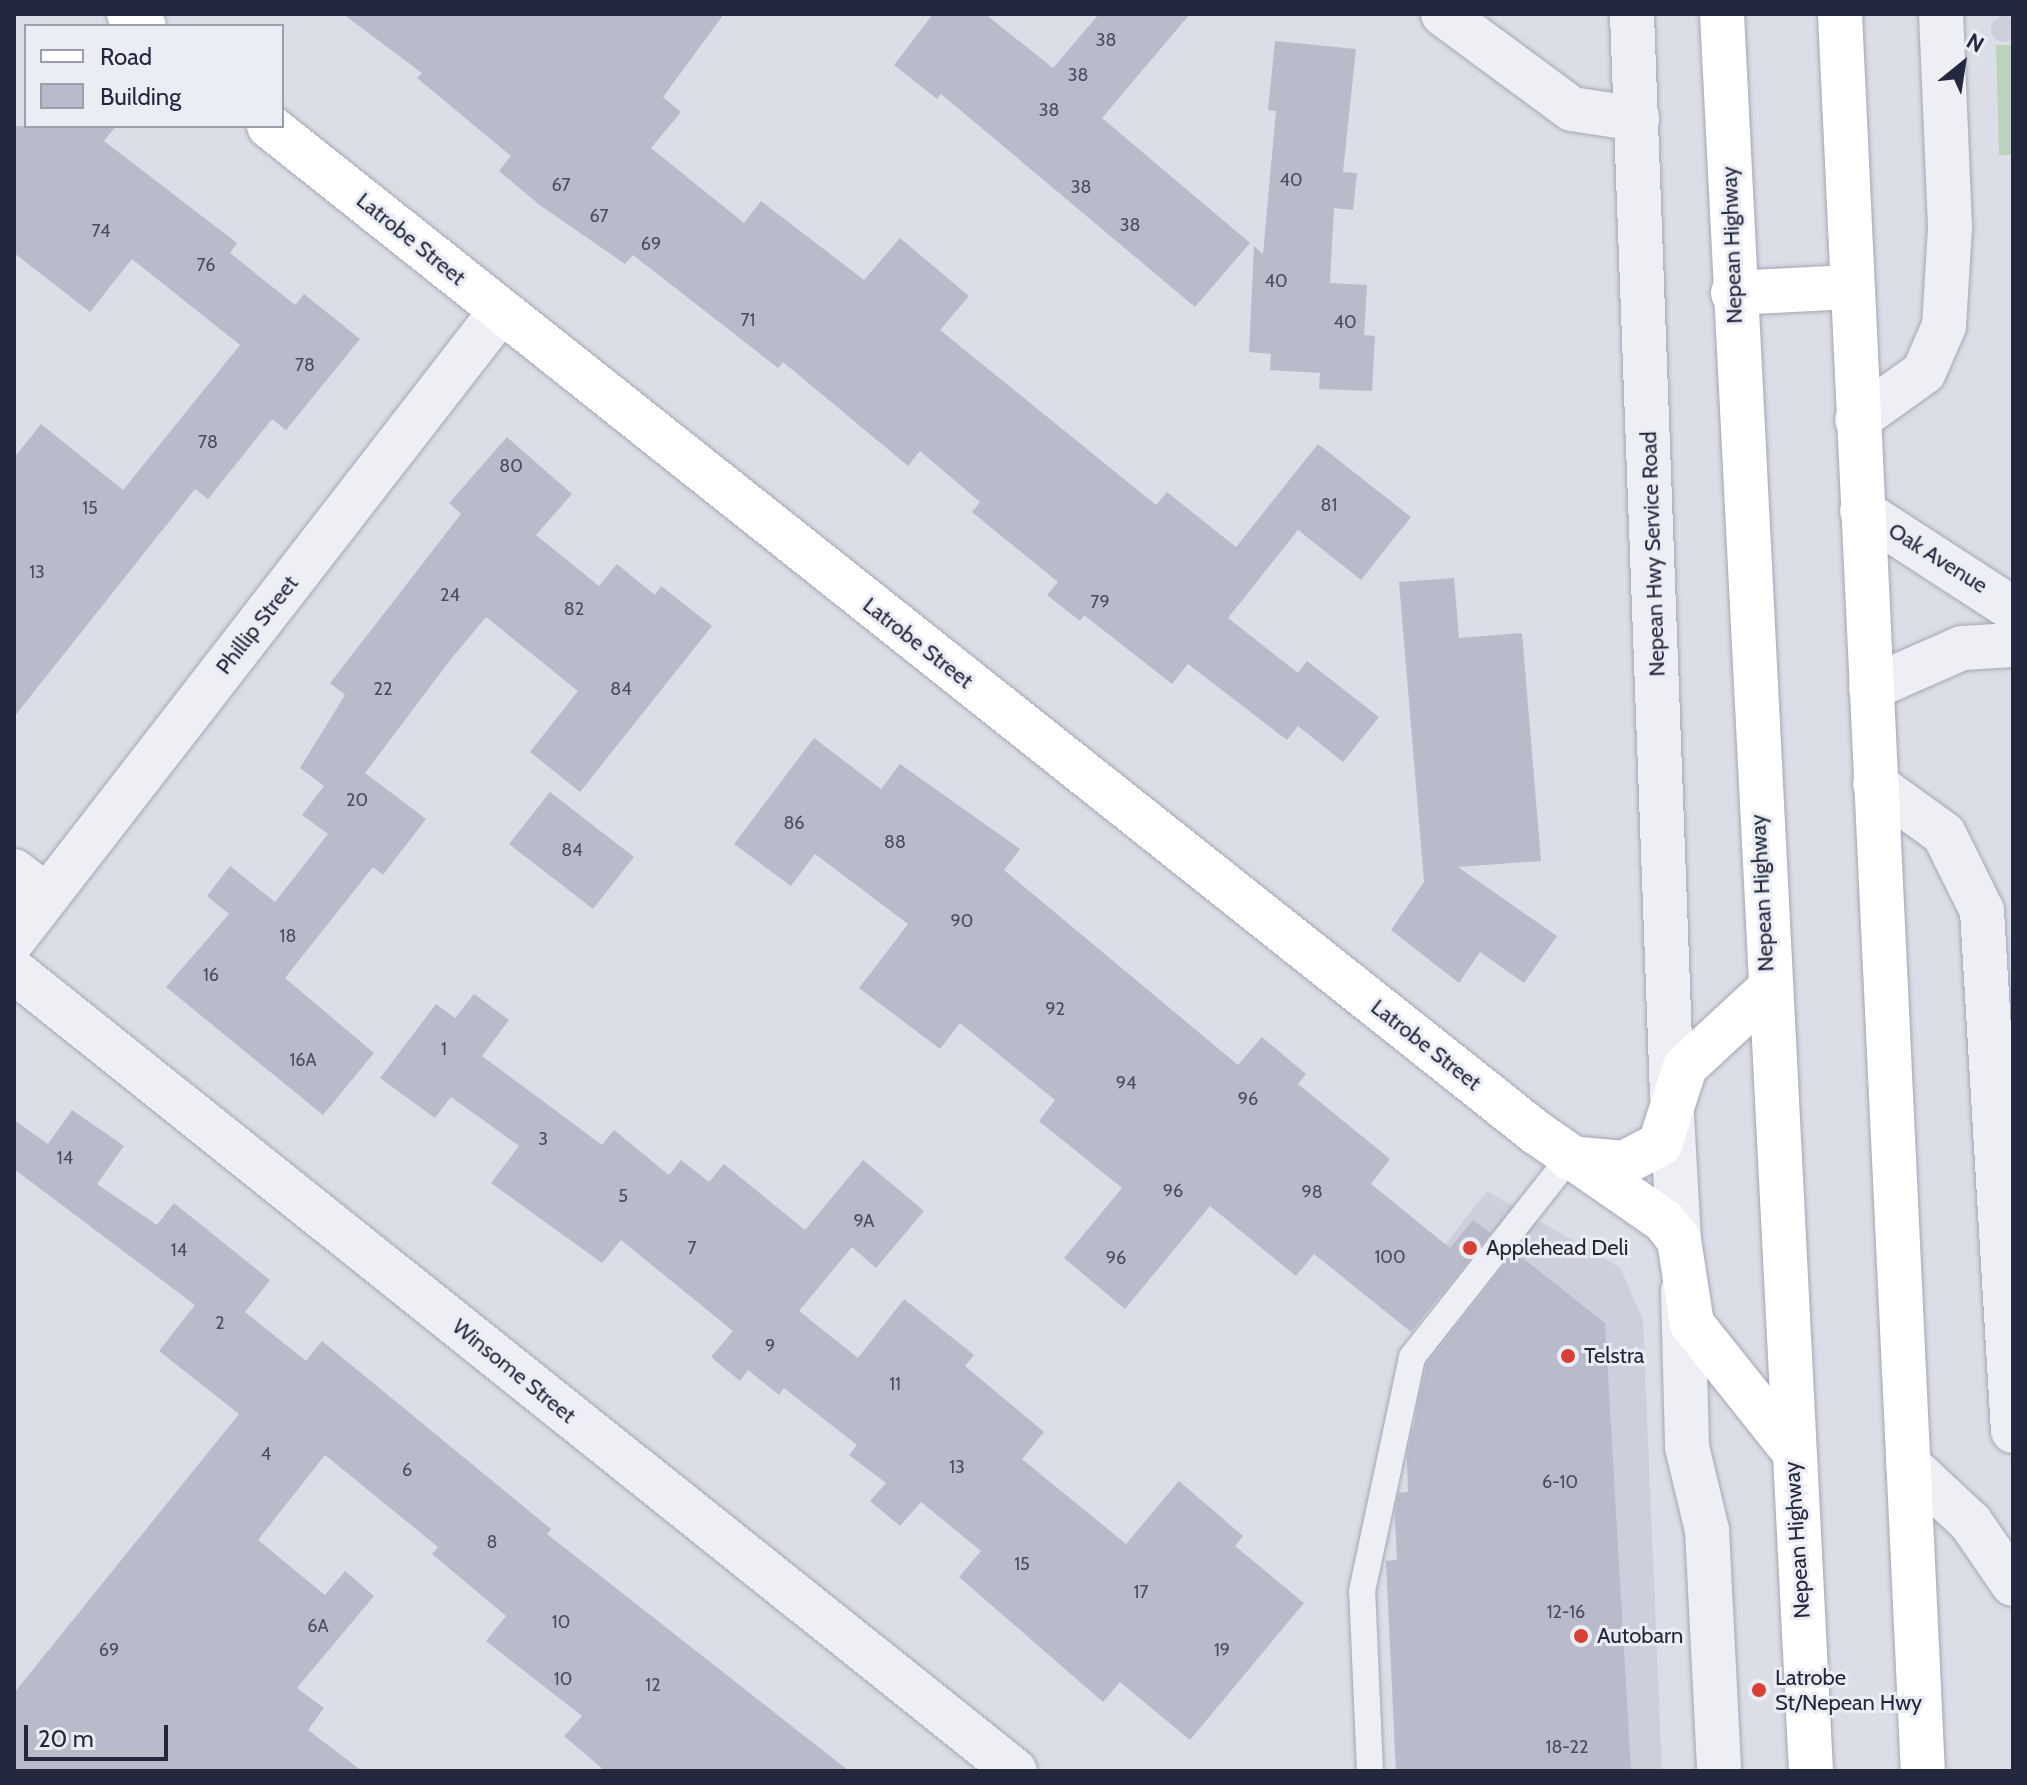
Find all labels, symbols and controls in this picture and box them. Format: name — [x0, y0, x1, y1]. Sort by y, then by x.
legend — [24, 24, 284, 128]
north arrow — [1923, 24, 2003, 104]
text: N — [1962, 27, 1989, 58]
house number: 38 — [1096, 29, 1116, 51]
text: Road — [100, 42, 152, 71]
house number: 38 — [1068, 64, 1088, 86]
text: Building — [100, 82, 181, 111]
house number: 38 — [1039, 99, 1059, 121]
street label: Nepean Highway — [1716, 166, 1748, 324]
house number: 40 — [1280, 169, 1302, 191]
house number: 67 — [551, 174, 571, 196]
house number: 38 — [1071, 176, 1091, 198]
street label: Latrobe Street — [351, 187, 471, 291]
house number: 67 — [589, 205, 609, 227]
house number: 38 — [1120, 214, 1140, 236]
house number: 74 — [92, 220, 110, 242]
house number: 69 — [641, 233, 661, 255]
house number: 76 — [197, 254, 215, 276]
house number: 40 — [1265, 270, 1287, 292]
house number: 71 — [741, 309, 755, 331]
house number: 40 — [1334, 311, 1356, 333]
house number: 78 — [295, 354, 315, 376]
house number: 78 — [198, 431, 218, 453]
street label: Nepean Hwy Service Road — [1636, 431, 1670, 677]
house number: 80 — [499, 455, 523, 477]
house number: 81 — [1321, 494, 1337, 516]
house number: 15 — [82, 497, 98, 519]
street label: Oak Avenue — [1884, 517, 1992, 599]
house number: 13 — [29, 561, 45, 583]
street label: Phillip Street — [210, 570, 304, 680]
house number: 24 — [440, 584, 460, 606]
house number: 79 — [1090, 591, 1110, 613]
street label: Latrobe Street — [858, 592, 978, 694]
house number: 82 — [564, 598, 584, 620]
house number: 22 — [374, 678, 392, 700]
house number: 84 — [610, 678, 632, 700]
house number: 20 — [346, 789, 368, 811]
house number: 86 — [783, 812, 805, 834]
street label: Nepean Highway — [1745, 814, 1779, 972]
house number: 88 — [884, 831, 906, 853]
house number: 84 — [561, 839, 583, 861]
house number: 90 — [951, 910, 973, 932]
house number: 18 — [280, 925, 296, 947]
house number: 16 — [203, 964, 219, 986]
street label: Latrobe Street — [1366, 994, 1486, 1096]
house number: 92 — [1045, 998, 1065, 1020]
house number: 1 — [441, 1038, 447, 1060]
house number: 16A — [289, 1049, 317, 1071]
house number: 94 — [1116, 1072, 1136, 1094]
house number: 96 — [1238, 1088, 1258, 1110]
house number: 3 — [538, 1128, 548, 1150]
house number: 14 — [57, 1147, 73, 1169]
house number: 96 — [1163, 1180, 1183, 1202]
house number: 98 — [1301, 1181, 1323, 1203]
house number: 5 — [618, 1185, 628, 1207]
house number: 9A — [854, 1210, 874, 1232]
place label: Applehead Deli — [1486, 1235, 1628, 1261]
house number: 7 — [687, 1237, 697, 1259]
house number: 14 — [171, 1239, 187, 1261]
marker: Applehead Deli — [1461, 1239, 1479, 1257]
house number: 100 — [1375, 1246, 1405, 1268]
house number: 96 — [1106, 1247, 1126, 1269]
house number: 2 — [215, 1312, 225, 1334]
street label: Winsome Street — [447, 1313, 581, 1429]
house number: 9 — [765, 1335, 775, 1357]
place label: Telstra — [1584, 1343, 1644, 1369]
marker: Telstra — [1559, 1347, 1577, 1365]
house number: 11 — [889, 1373, 901, 1395]
house number: 4 — [261, 1443, 271, 1465]
house number: 13 — [949, 1456, 965, 1478]
house number: 6 — [402, 1459, 412, 1481]
street label: Nepean Highway — [1778, 1460, 1816, 1620]
house number: 6-10 — [1542, 1471, 1578, 1493]
house number: 8 — [487, 1531, 497, 1553]
house number: 15 — [1014, 1553, 1030, 1575]
house number: 17 — [1134, 1581, 1148, 1603]
house number: 12-16 — [1547, 1601, 1585, 1623]
house number: 10 — [552, 1611, 570, 1633]
house number: 6A — [307, 1615, 329, 1637]
place label: Autobarn — [1597, 1623, 1683, 1649]
marker: Autobarn — [1572, 1627, 1590, 1645]
house number: 69 — [99, 1639, 119, 1661]
house number: 19 — [1214, 1639, 1230, 1661]
place label: Latrobe St/Nepean Hwy — [1775, 1664, 1922, 1716]
house number: 10 — [554, 1668, 572, 1690]
house number: 12 — [645, 1674, 661, 1696]
marker: Latrobe St/Nepean Hwy — [1750, 1681, 1768, 1699]
scale bar — [28, 1709, 172, 1759]
text: 20 m — [38, 1724, 94, 1753]
house number: 18-22 — [1546, 1736, 1588, 1758]

